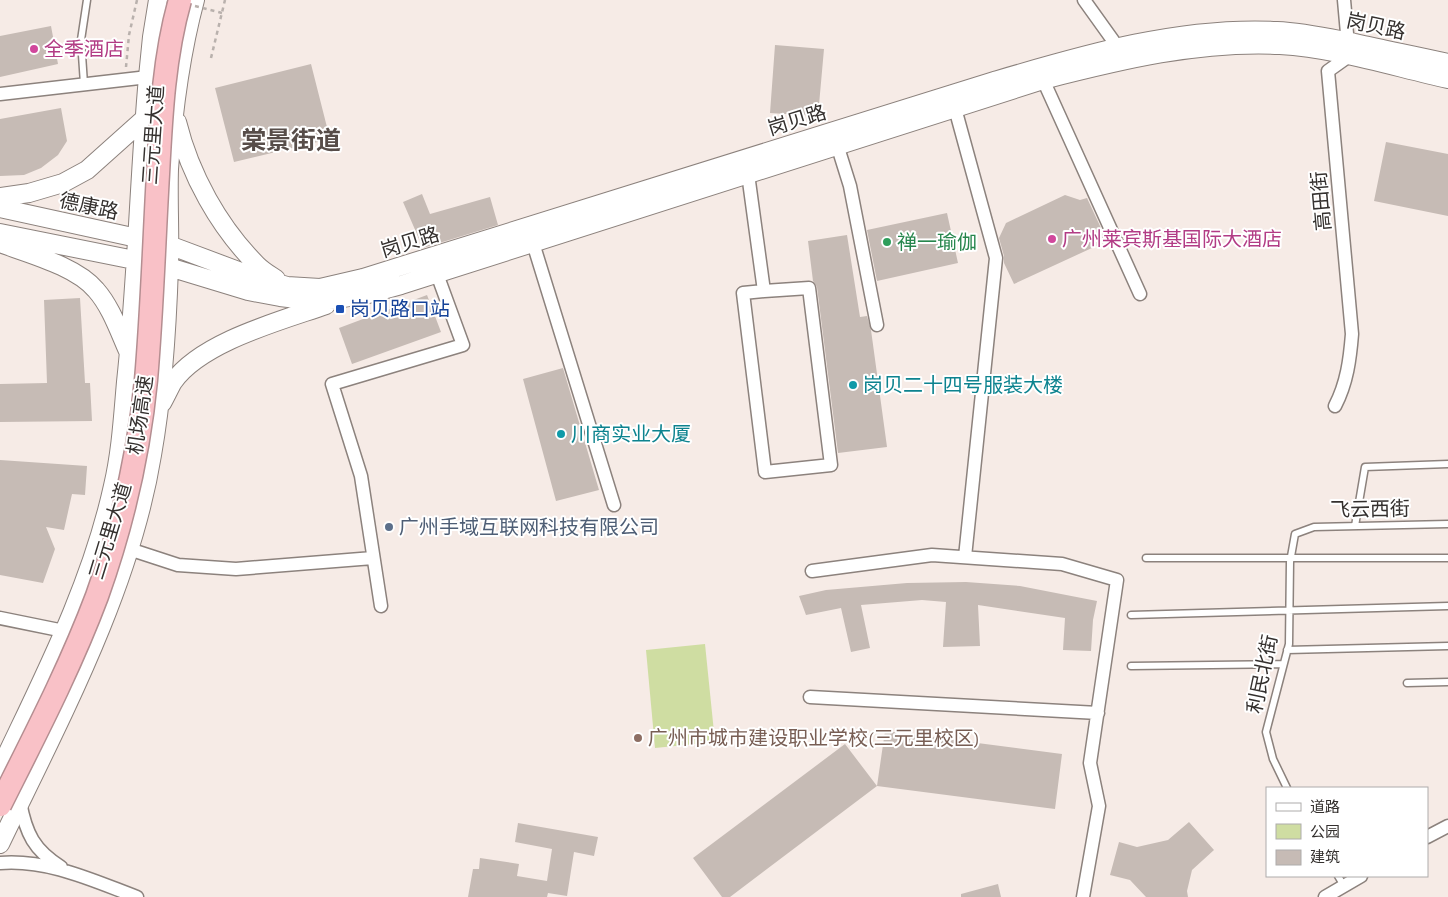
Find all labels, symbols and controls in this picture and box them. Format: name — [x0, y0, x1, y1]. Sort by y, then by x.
street label: 岗贝路 — [1344, 9, 1408, 43]
place label: 全季酒店 — [44, 38, 124, 60]
marker: 全季酒店 — [28, 43, 40, 55]
street label: 三元里大道 — [140, 84, 167, 186]
street label: 岗贝路 — [765, 101, 829, 139]
district label: 棠景街道 — [241, 127, 341, 154]
street label: 高田街 — [1307, 170, 1335, 232]
street label: 德康路 — [57, 190, 120, 223]
street label: 岗贝路 — [378, 223, 442, 261]
place label: 广州莱宾斯基国际大酒店 — [1062, 228, 1282, 250]
place label: 禅一瑜伽 — [897, 232, 977, 253]
marker: 广州莱宾斯基国际大酒店 — [1046, 233, 1058, 245]
marker: 禅一瑜伽 — [881, 236, 893, 248]
place label: 岗贝路口站 — [350, 298, 450, 320]
marker: 岗贝路口站 — [334, 303, 346, 315]
street label: 机场高速 — [124, 374, 156, 456]
place label: 岗贝二十四号服装大楼 — [863, 374, 1063, 396]
marker: 岗贝二十四号服装大楼 — [847, 379, 859, 391]
place label: 川商实业大厦 — [571, 424, 691, 445]
marker: 川商实业大厦 — [555, 428, 567, 440]
street label: 三元里大道 — [86, 480, 135, 582]
street label: 飞云西街 — [1330, 498, 1410, 521]
place label: 广州手域互联网科技有限公司 — [399, 517, 659, 538]
marker: 广州手域互联网科技有限公司 — [383, 521, 395, 533]
street label: 利民北街 — [1244, 633, 1281, 715]
place label: 广州市城市建设职业学校(三元里校区) — [648, 727, 980, 749]
marker: 广州市城市建设职业学校(三元里校区) — [632, 732, 644, 744]
legend — [1266, 787, 1428, 877]
text: 道路 — [1310, 799, 1340, 815]
text: 公园 — [1310, 824, 1340, 840]
text: 建筑 — [1310, 849, 1340, 865]

